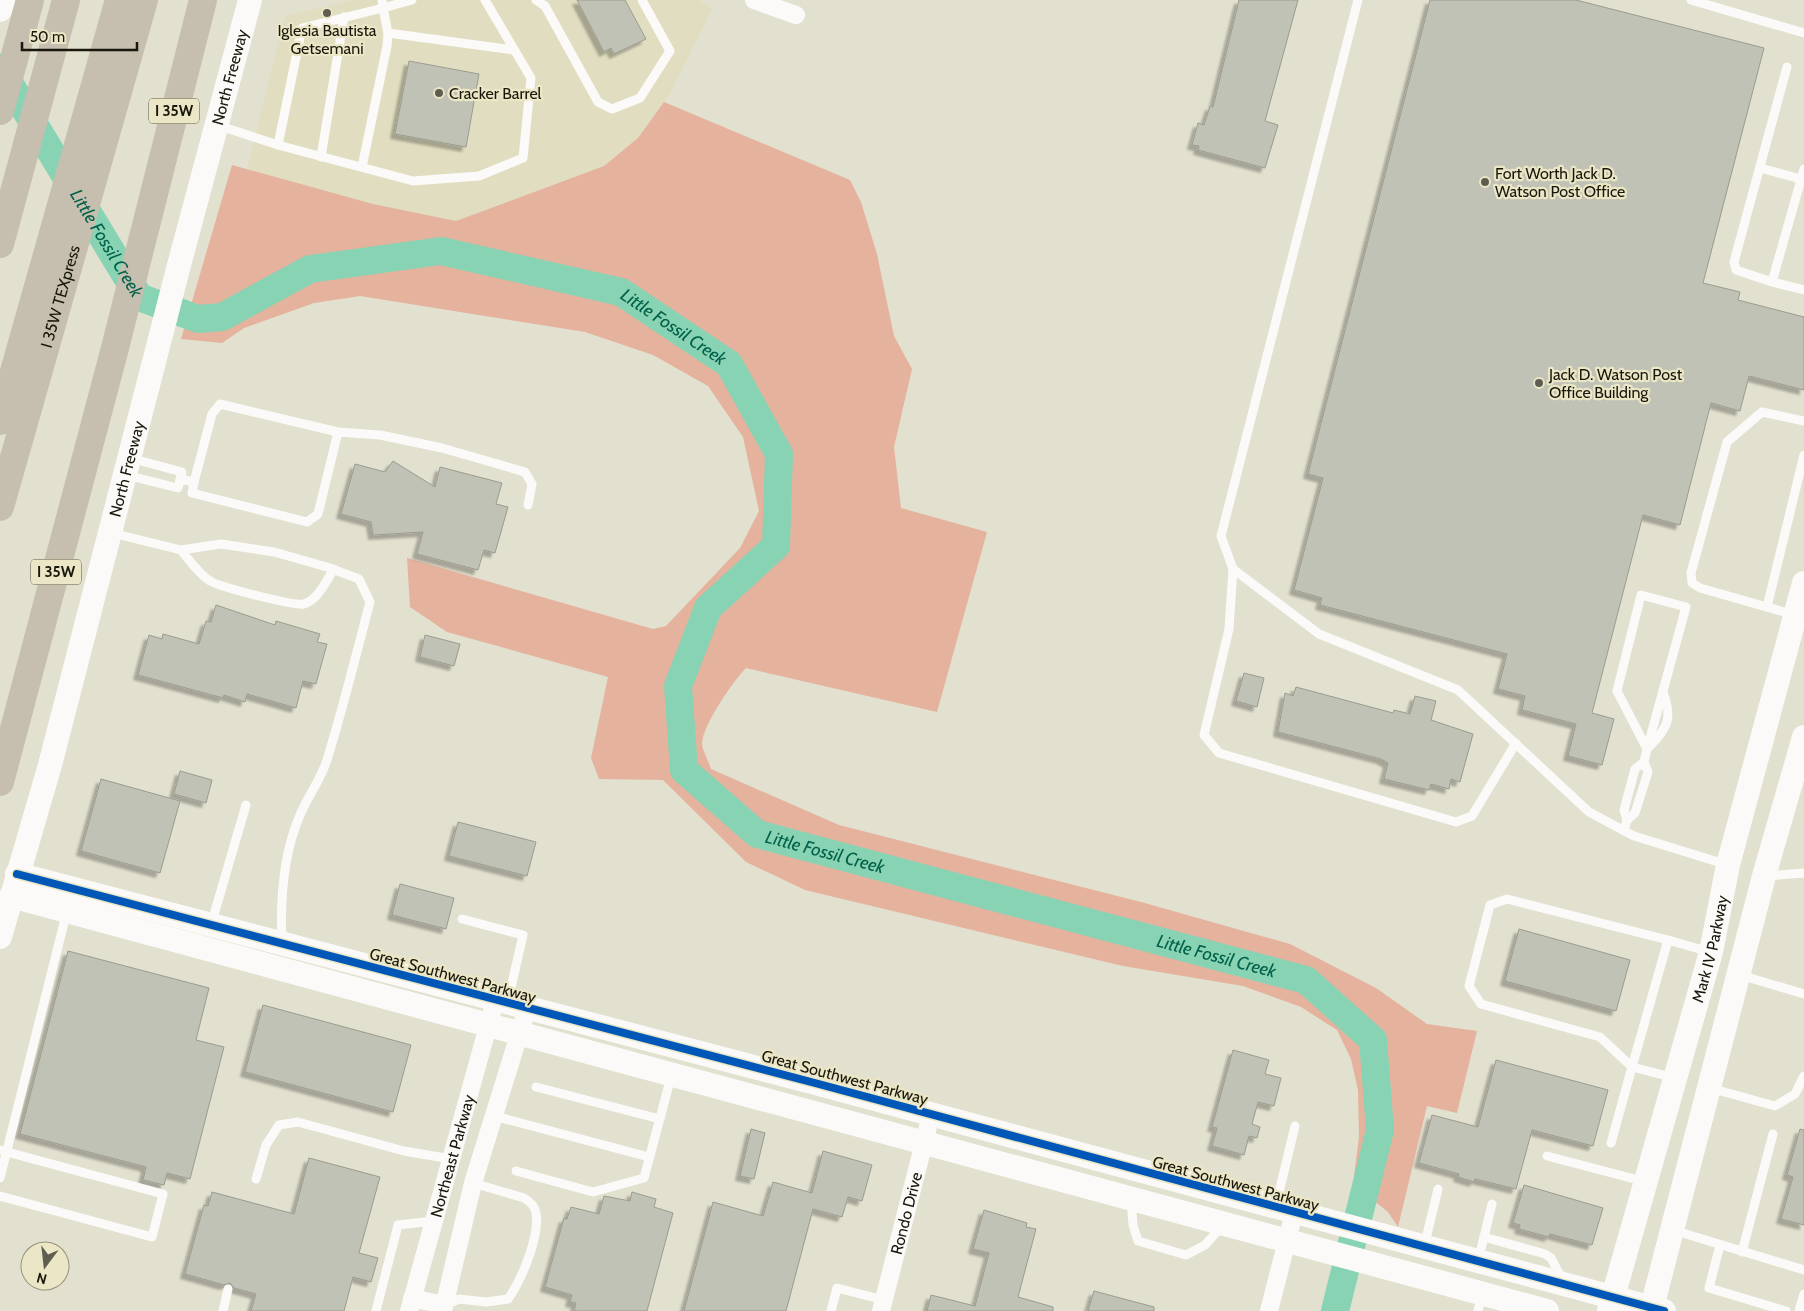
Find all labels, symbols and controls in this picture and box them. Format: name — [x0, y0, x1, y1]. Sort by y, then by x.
marker: Iglesia Bautista Getsemani — [321, 7, 333, 19]
scale bar — [22, 20, 138, 52]
place label: Iglesia Bautista Getsemani — [277, 21, 377, 58]
street label: North Freeway — [208, 27, 252, 127]
text: 50 m — [30, 28, 65, 46]
place label: Cracker Barrel — [449, 84, 542, 103]
marker: Cracker Barrel — [433, 87, 445, 99]
road number: I 35W — [149, 98, 199, 124]
place label: Fort Worth Jack D. Watson Post Office — [1495, 164, 1625, 201]
marker: Fort Worth Jack D. Watson Post Office — [1479, 176, 1491, 188]
water label: Little Fossil Creek — [65, 185, 148, 302]
street label: I 35W TEXpress — [37, 243, 84, 350]
water label: Little Fossil Creek — [616, 284, 731, 371]
place label: Jack D. Watson Post Office Building — [1548, 365, 1683, 402]
marker: Jack D. Watson Post Office Building — [1533, 377, 1545, 389]
street label: North Freeway — [105, 419, 148, 519]
road number: I 35W — [31, 560, 81, 584]
water label: Little Fossil Creek — [763, 826, 888, 879]
street label: Mark IV Parkway — [1688, 894, 1732, 1005]
water label: Little Fossil Creek — [1154, 930, 1279, 983]
street label: Great Southwest Parkway — [367, 944, 538, 1007]
street label: Great Southwest Parkway — [759, 1046, 930, 1109]
street label: Northeast Parkway — [426, 1093, 479, 1219]
street label: Great Southwest Parkway — [1150, 1152, 1321, 1215]
street label: Rondo Drive — [887, 1170, 926, 1256]
north arrow — [20, 1241, 70, 1291]
text: N — [35, 1269, 49, 1289]

